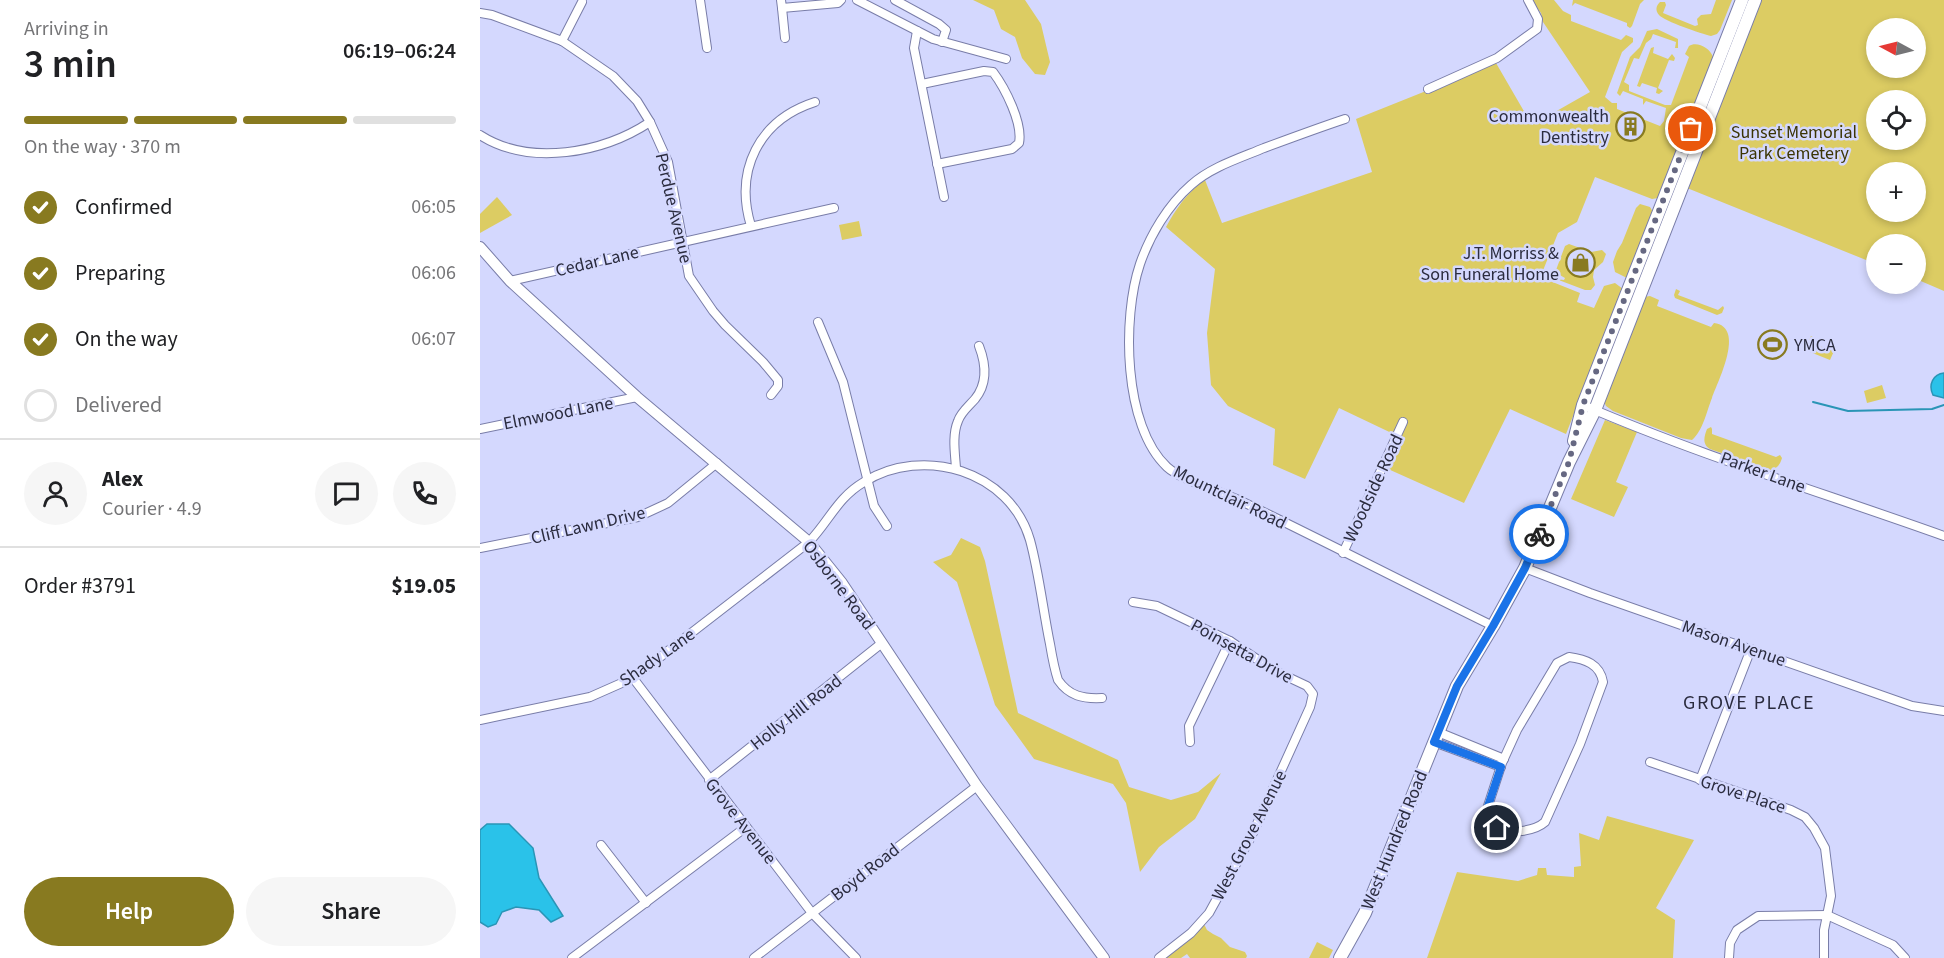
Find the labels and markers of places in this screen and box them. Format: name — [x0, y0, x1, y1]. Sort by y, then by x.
pin — [1665, 103, 1716, 154]
place label: Commonwealth Dentistry — [1488, 104, 1610, 150]
building icon: Commonwealth Dentistry — [1614, 110, 1646, 142]
place label: J.T. Morriss & Son Funeral Home — [1421, 241, 1559, 287]
shop icon: J.T. Morriss & Son Funeral Home — [1564, 247, 1596, 279]
sports icon: YMCA — [1757, 329, 1789, 361]
place label: YMCA — [1793, 333, 1836, 358]
pin — [1471, 802, 1522, 853]

